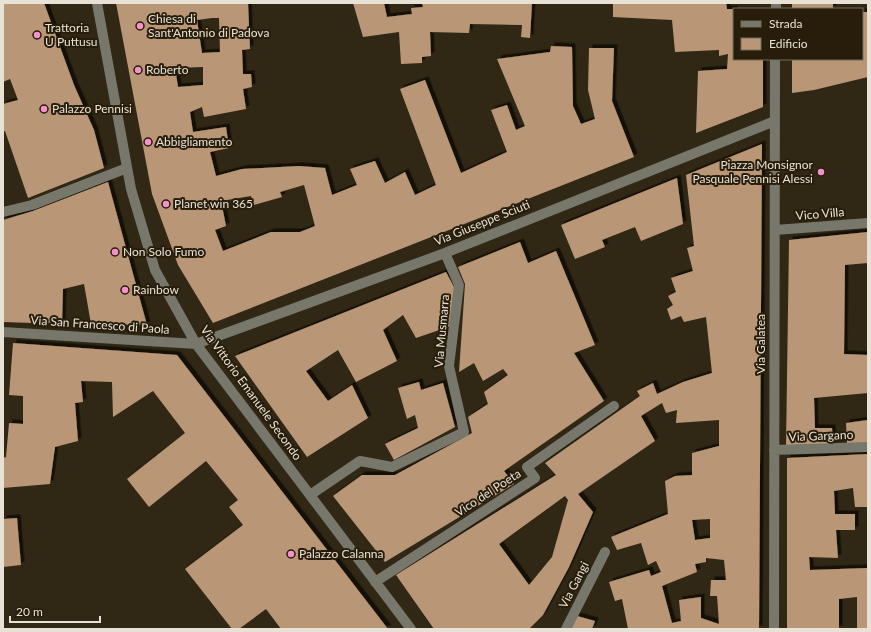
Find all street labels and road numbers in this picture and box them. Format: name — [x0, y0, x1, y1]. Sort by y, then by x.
street label: Via Giuseppe Sciuti — [432, 196, 532, 249]
street label: Vico Villa — [795, 204, 845, 223]
street label: Via Musmarra — [431, 294, 452, 368]
street label: Via San Francesco di Paola — [30, 312, 170, 337]
street label: Via Galatea — [753, 314, 768, 374]
street label: Via Vittorio Emanuele Secondo — [198, 322, 305, 463]
street label: Via Gargano — [788, 427, 854, 444]
street label: Vico del Poeta — [452, 466, 524, 519]
street label: Via Gangi — [555, 559, 592, 611]

